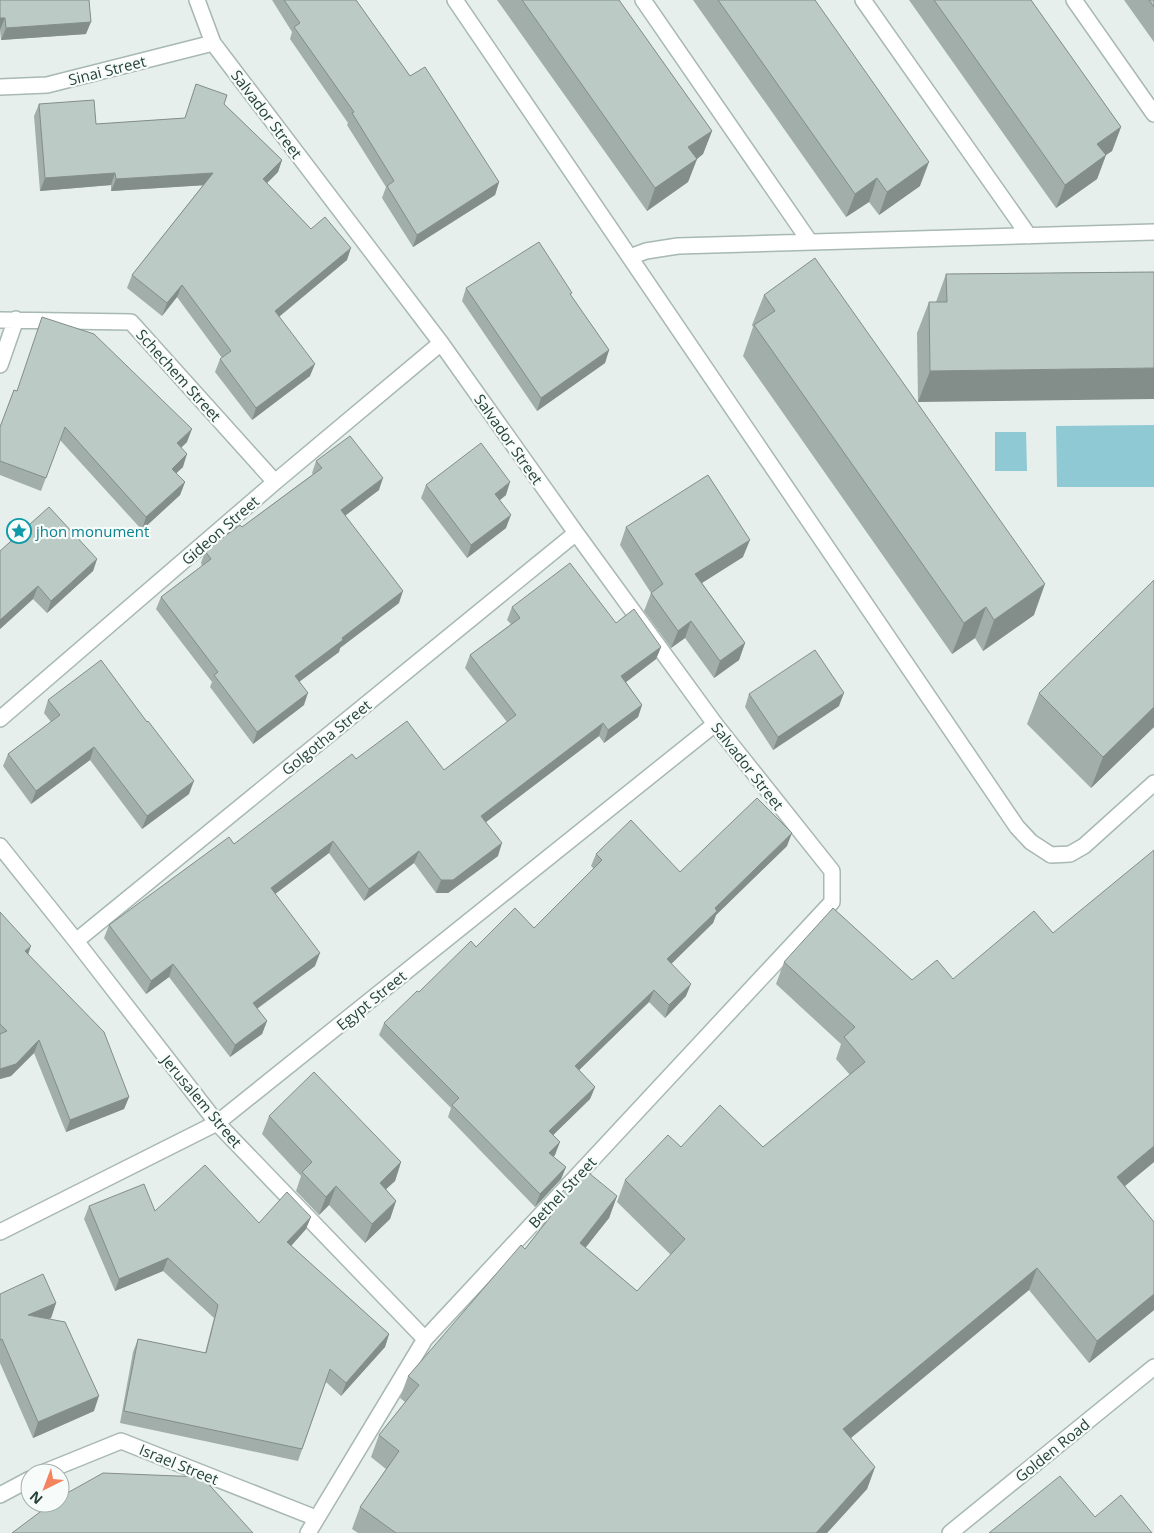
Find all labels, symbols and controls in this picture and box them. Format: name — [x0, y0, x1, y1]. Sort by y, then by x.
street label: Sinai Street — [66, 51, 148, 89]
street label: Salvador Street — [227, 66, 307, 162]
street label: Schechem Street — [132, 325, 226, 425]
street label: Salvador Street — [470, 390, 548, 488]
street label: Gideon Street — [177, 491, 263, 569]
place icon: jhon monument — [6, 518, 32, 544]
place label: jhon monument — [35, 521, 149, 541]
street label: Golgotha Street — [277, 695, 375, 779]
street label: Salvador Street — [707, 718, 789, 814]
street label: Egypt Street — [332, 966, 410, 1034]
street label: Jerusalem Street — [156, 1049, 247, 1152]
street label: Bethel Street — [524, 1152, 600, 1232]
street label: Golden Road — [1011, 1414, 1093, 1486]
street label: Israel Street — [136, 1439, 222, 1489]
north arrow — [20, 1463, 70, 1513]
text: N — [25, 1487, 47, 1509]

